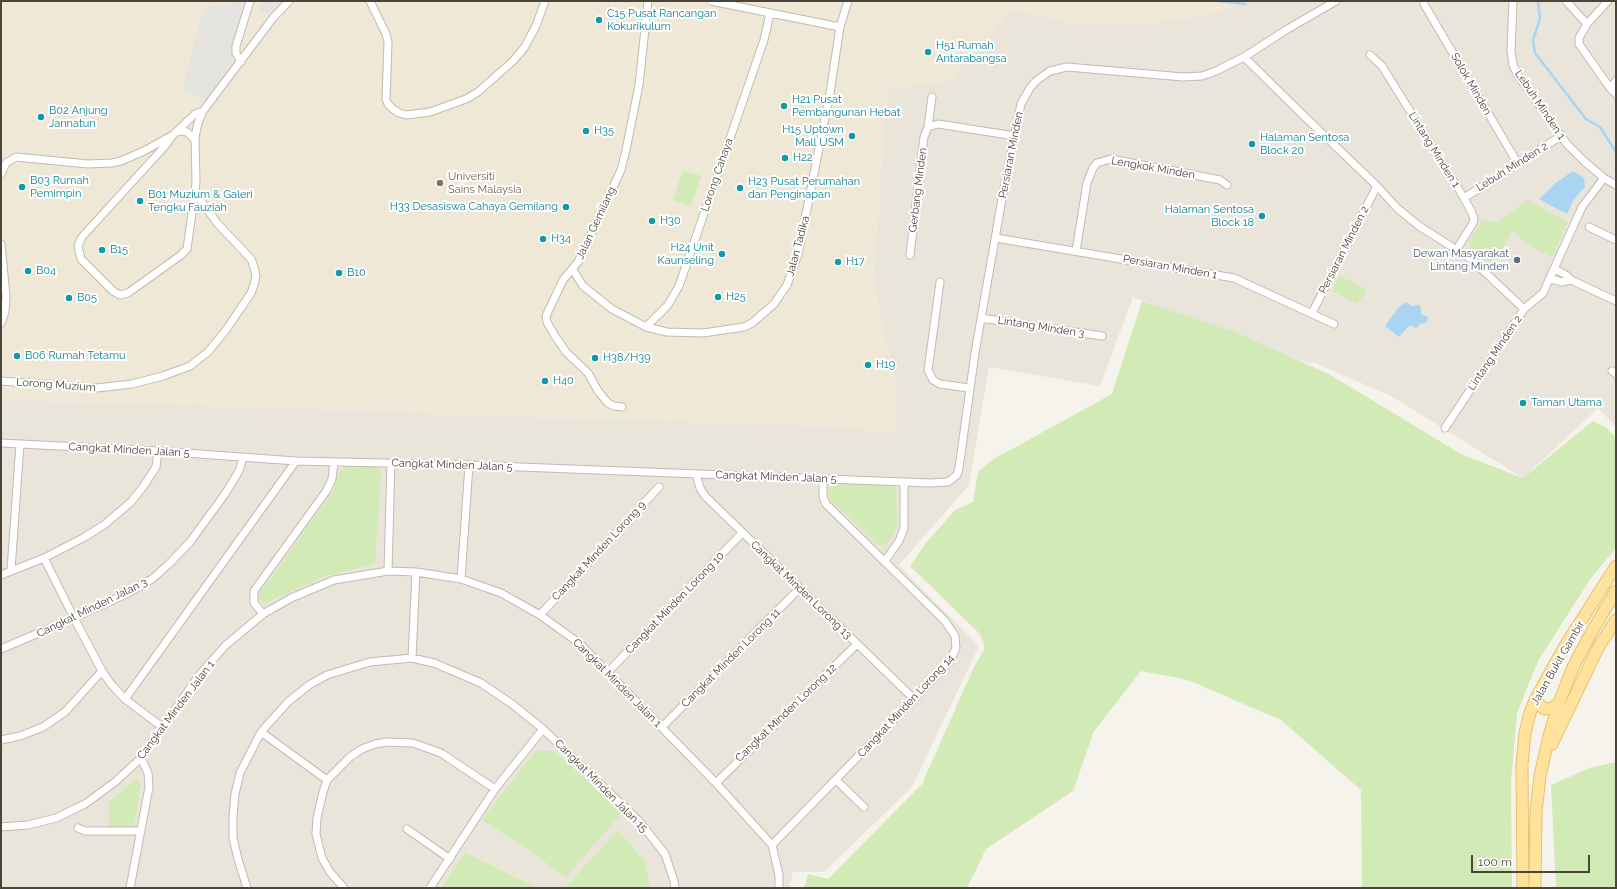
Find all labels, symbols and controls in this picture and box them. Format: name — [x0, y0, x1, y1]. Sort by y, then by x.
place label: C15 Pusat Rancangan Kokurikulum — [607, 7, 716, 33]
marker: C15 Pusat Rancangan Kokurikulum — [594, 15, 604, 25]
place label: H51 Rumah Antarabangsa — [936, 39, 1007, 65]
marker: H51 Rumah Antarabangsa — [923, 47, 933, 57]
street label: Solok Minden — [1448, 51, 1494, 117]
street label: Lebuh Minden 1 — [1512, 68, 1568, 142]
place label: H21 Pusat Pembangunan Hebat — [792, 93, 900, 119]
marker: H21 Pusat Pembangunan Hebat — [779, 101, 789, 111]
place label: B02 Anjung Jannatun — [49, 104, 108, 130]
street label: Lintang Minden 1 — [1405, 110, 1463, 190]
street label: Persiaran Minden — [996, 111, 1026, 199]
marker: B02 Anjung Jannatun — [36, 112, 46, 122]
place label: H15 Uptown Mall USM — [782, 123, 844, 149]
place label: H35 — [594, 124, 614, 138]
marker: H35 — [581, 126, 591, 136]
marker: H15 Uptown Mall USM — [847, 131, 857, 141]
place label: Halaman Sentosa Block 20 — [1260, 131, 1349, 157]
street label: Lorong Cahaya — [698, 137, 736, 213]
marker: Halaman Sentosa Block 20 — [1247, 139, 1257, 149]
street label: Lebuh Minden 2 — [1474, 140, 1550, 194]
street label: Gerbang Minden — [906, 147, 930, 233]
place label: H22 — [793, 151, 813, 165]
marker: H22 — [780, 153, 790, 163]
street label: Lengkok Minden — [1110, 154, 1196, 182]
place label: Universiti Sains Malaysia — [448, 170, 522, 196]
place label: B03 Rumah Pemimpin — [30, 174, 89, 200]
place label: H23 Pusat Perumahan dan Penginapan — [748, 175, 860, 201]
marker: Universiti Sains Malaysia — [435, 178, 445, 188]
marker: B03 Rumah Pemimpin — [17, 182, 27, 192]
marker: H23 Pusat Perumahan dan Penginapan — [735, 183, 745, 193]
street label: Jalan Gemilang — [573, 185, 619, 261]
place label: B01 Muzium & Galeri Tengku Fauziah — [148, 188, 253, 214]
marker: B01 Muzium & Galeri Tengku Fauziah — [135, 196, 145, 206]
place label: H33 Desasiswa Cahaya Gemilang — [390, 200, 558, 214]
marker: H33 Desasiswa Cahaya Gemilang — [561, 202, 571, 212]
place label: Halaman Sentosa Block 18 — [1165, 203, 1254, 229]
street label: Persiaran Minden 2 — [1316, 204, 1372, 296]
marker: Halaman Sentosa Block 18 — [1257, 211, 1267, 221]
place label: H30 — [660, 214, 681, 228]
street label: Jalan Tadika — [784, 214, 812, 278]
marker: H30 — [647, 216, 657, 226]
place label: H34 — [551, 232, 571, 246]
marker: H34 — [538, 234, 548, 244]
place label: H24 Unit Kaunseling — [658, 241, 714, 267]
place label: B15 — [110, 243, 128, 257]
marker: B15 — [97, 245, 107, 255]
place label: Dewan Masyarakat Lintang Minden — [1413, 247, 1509, 273]
marker: H24 Unit Kaunseling — [717, 249, 727, 259]
street label: Persiaran Minden 1 — [1122, 252, 1218, 282]
place label: H17 — [846, 255, 865, 269]
marker: Dewan Masyarakat Lintang Minden — [1512, 255, 1522, 265]
marker: H17 — [833, 257, 843, 267]
place label: B04 — [36, 264, 56, 278]
marker: B04 — [23, 266, 33, 276]
place label: B10 — [347, 266, 366, 280]
marker: B10 — [334, 268, 344, 278]
place label: H25 — [726, 290, 746, 304]
place label: B05 — [77, 291, 97, 305]
marker: H25 — [713, 292, 723, 302]
marker: B05 — [64, 293, 74, 303]
street label: Lintang Minden 2 — [1465, 313, 1525, 393]
street label: Lintang Minden 3 — [997, 314, 1085, 340]
place label: B06 Rumah Tetamu — [25, 349, 126, 363]
marker: B06 Rumah Tetamu — [12, 351, 22, 361]
place label: H38/H39 — [603, 351, 651, 365]
marker: H38/H39 — [590, 353, 600, 363]
place label: H19 — [876, 358, 895, 372]
marker: H19 — [863, 360, 873, 370]
place label: H40 — [553, 374, 574, 388]
street label: Lorong Muzium — [16, 376, 96, 394]
marker: H40 — [540, 376, 550, 386]
place label: Taman Utama — [1531, 396, 1602, 410]
marker: Taman Utama — [1518, 398, 1528, 408]
street label: Cangkat Minden Jalan 5 — [68, 440, 190, 460]
street label: Cangkat Minden Jalan 5 — [391, 456, 513, 474]
street label: Cangkat Minden Jalan 5 — [715, 468, 837, 486]
street label: Cangkat Minden Lorong 9 — [549, 498, 649, 604]
street label: Cangkat Minden Lorong 13 — [748, 538, 854, 642]
street label: Cangkat Minden Lorong 10 — [623, 549, 727, 657]
street label: Cangkat Minden Jalan 3 — [35, 575, 149, 641]
street label: Cangkat Minden Lorong 11 — [679, 606, 783, 710]
street label: Jalan Bukit Gambir — [1529, 619, 1587, 707]
street label: Cangkat Minden Jalan 1 — [570, 636, 664, 730]
street label: Cangkat Minden Lorong 14 — [855, 652, 957, 760]
street label: Cangkat Minden Jalan 1 — [135, 658, 217, 762]
street label: Cangkat Minden Lorong 12 — [733, 661, 839, 765]
street label: Cangkat Minden Jalan 15 — [552, 737, 650, 835]
scale bar — [1473, 847, 1592, 873]
text: 100 m — [1478, 855, 1512, 869]

